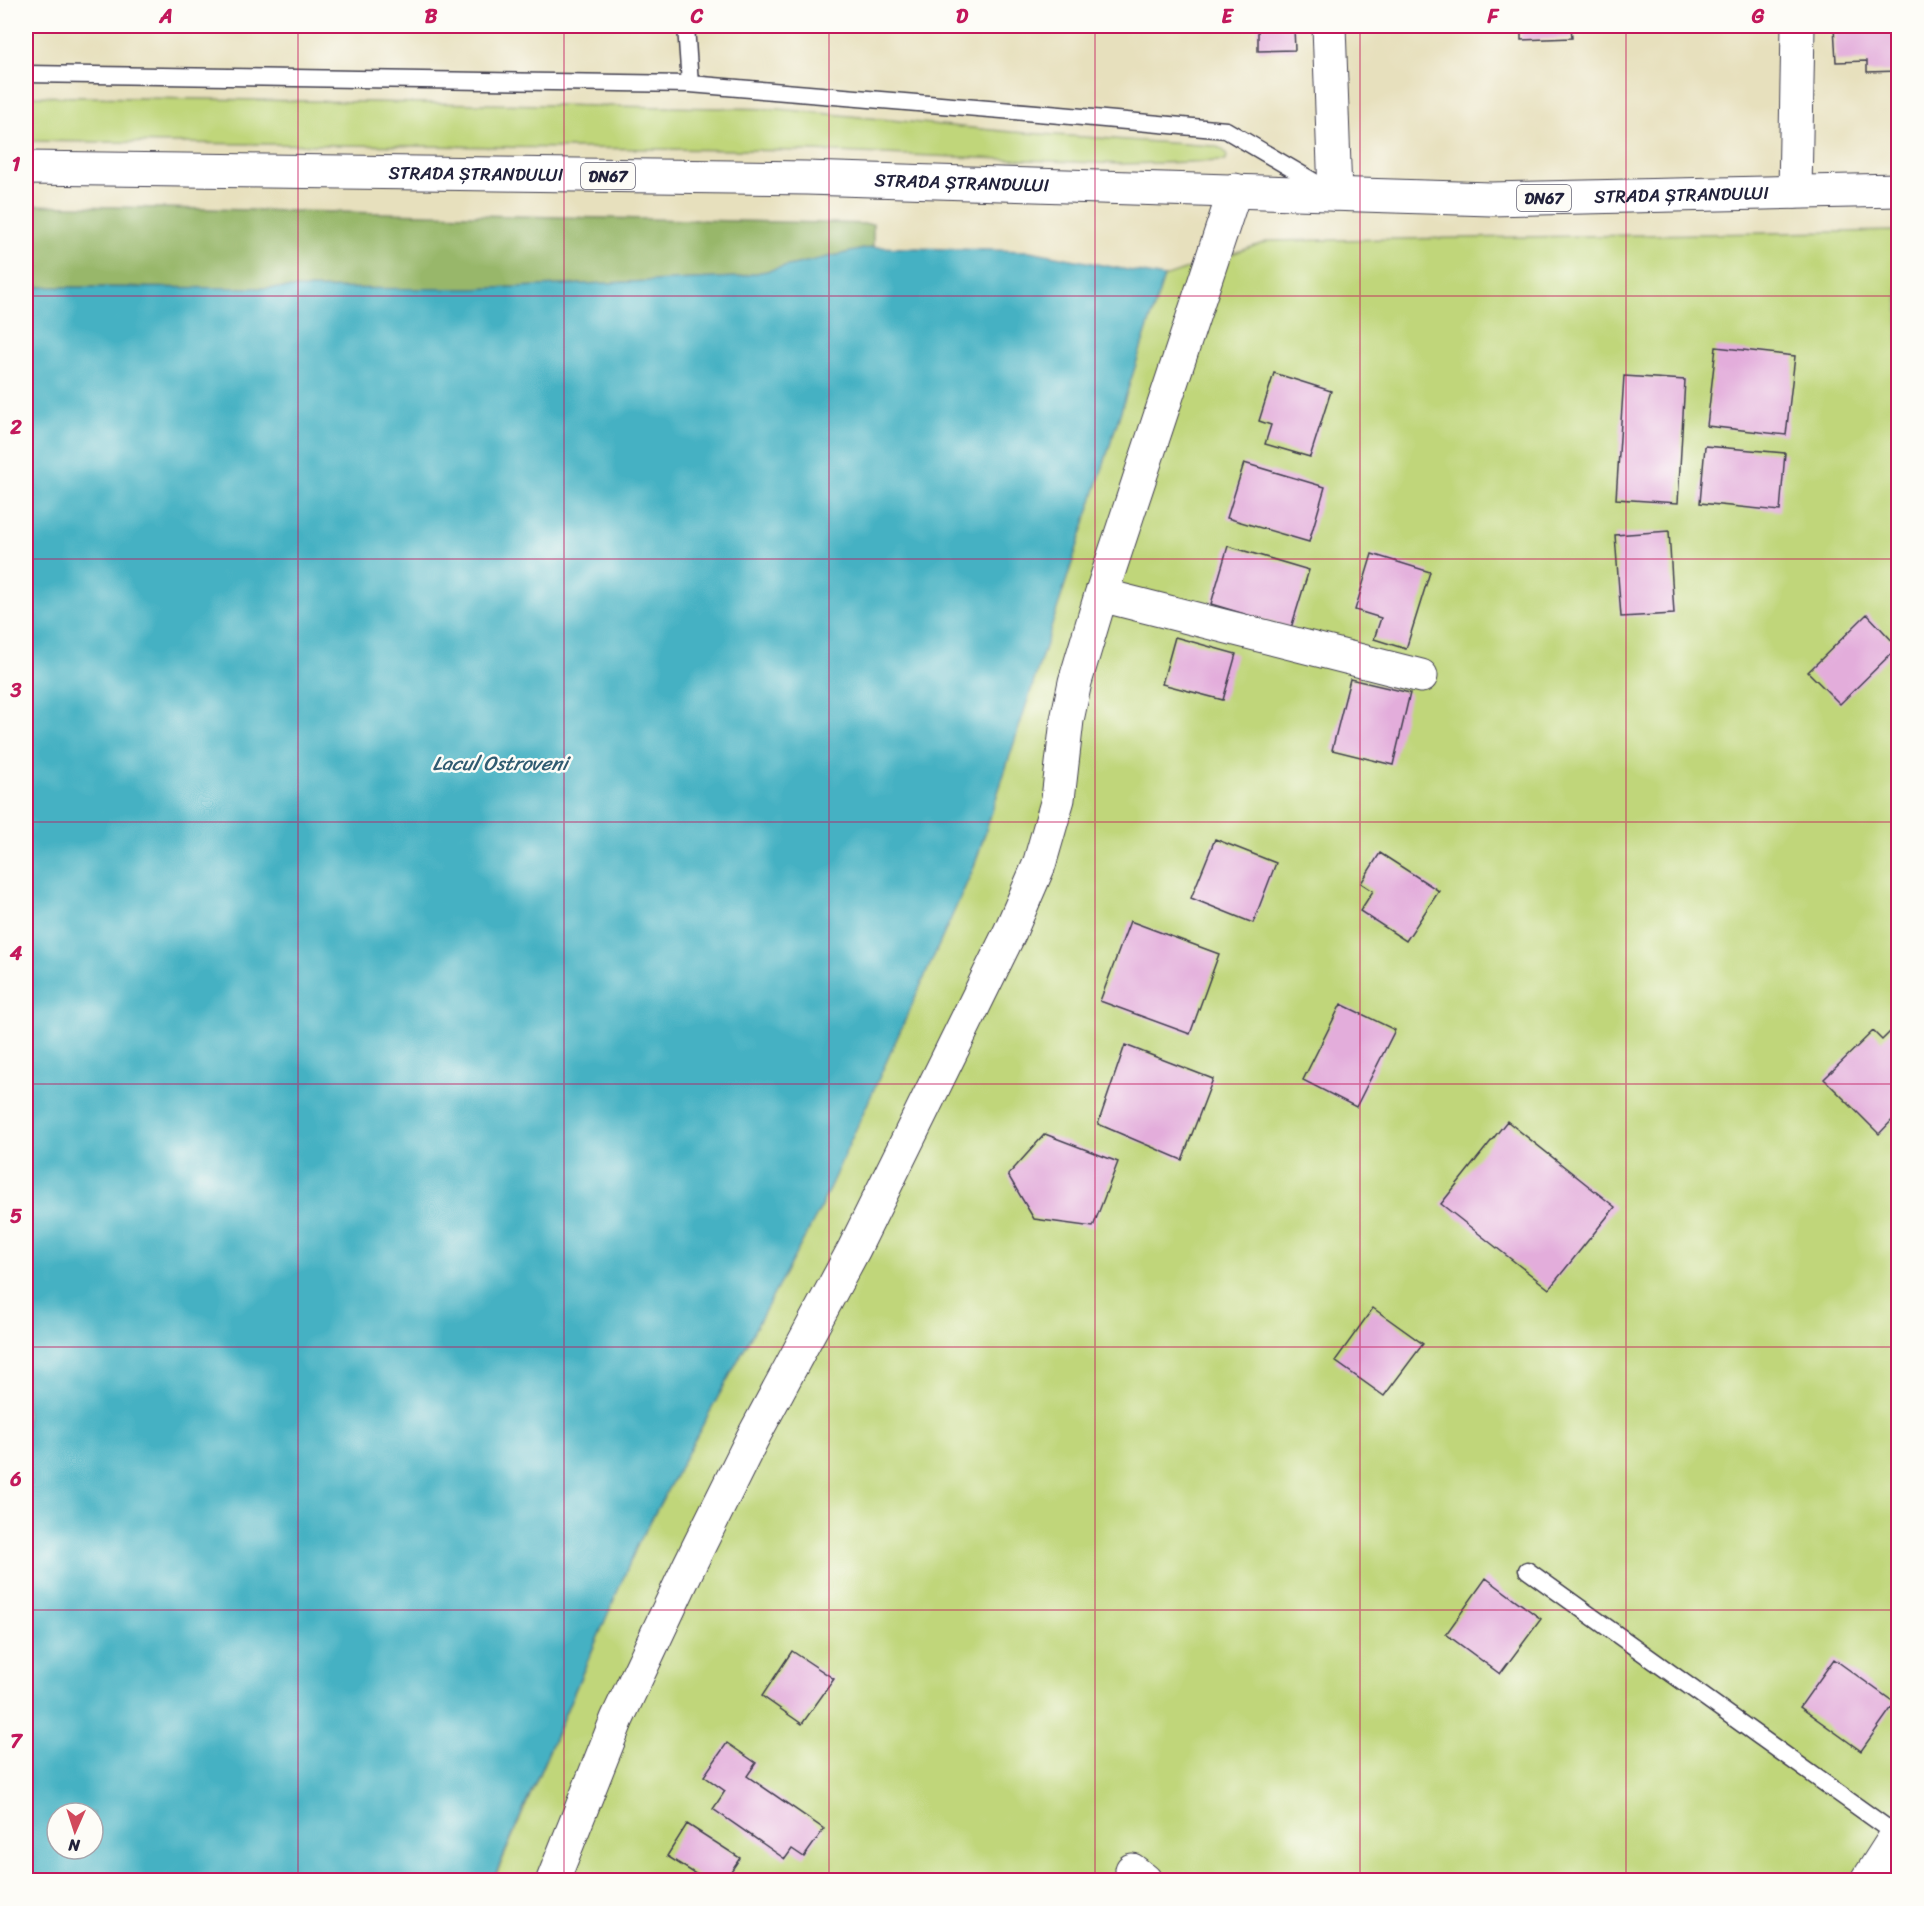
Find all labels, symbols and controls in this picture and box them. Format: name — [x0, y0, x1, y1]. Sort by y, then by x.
text: A — [158, 0, 173, 34]
text: B — [425, 0, 438, 34]
text: C — [690, 0, 704, 34]
text: D — [956, 0, 969, 34]
text: E — [1221, 0, 1234, 34]
text: F — [1487, 0, 1500, 34]
text: G — [1751, 0, 1765, 34]
text: 1 — [12, 147, 21, 182]
street label: STRADA ȘTRANDULUI — [388, 157, 564, 191]
road number: DN67 — [581, 163, 635, 189]
street label: STRADA ȘTRANDULUI — [874, 164, 1050, 201]
street label: STRADA ȘTRANDULUI — [1594, 177, 1770, 213]
road number: DN67 — [1517, 185, 1571, 211]
text: 2 — [9, 410, 22, 445]
text: 3 — [10, 673, 22, 708]
water label: Lacul Ostroveni — [432, 746, 571, 781]
text: 4 — [9, 936, 23, 971]
text: 5 — [10, 1199, 22, 1234]
text: 6 — [9, 1462, 22, 1497]
text: 7 — [10, 1724, 23, 1759]
north arrow — [45, 1801, 105, 1861]
text: N — [67, 1831, 82, 1860]

